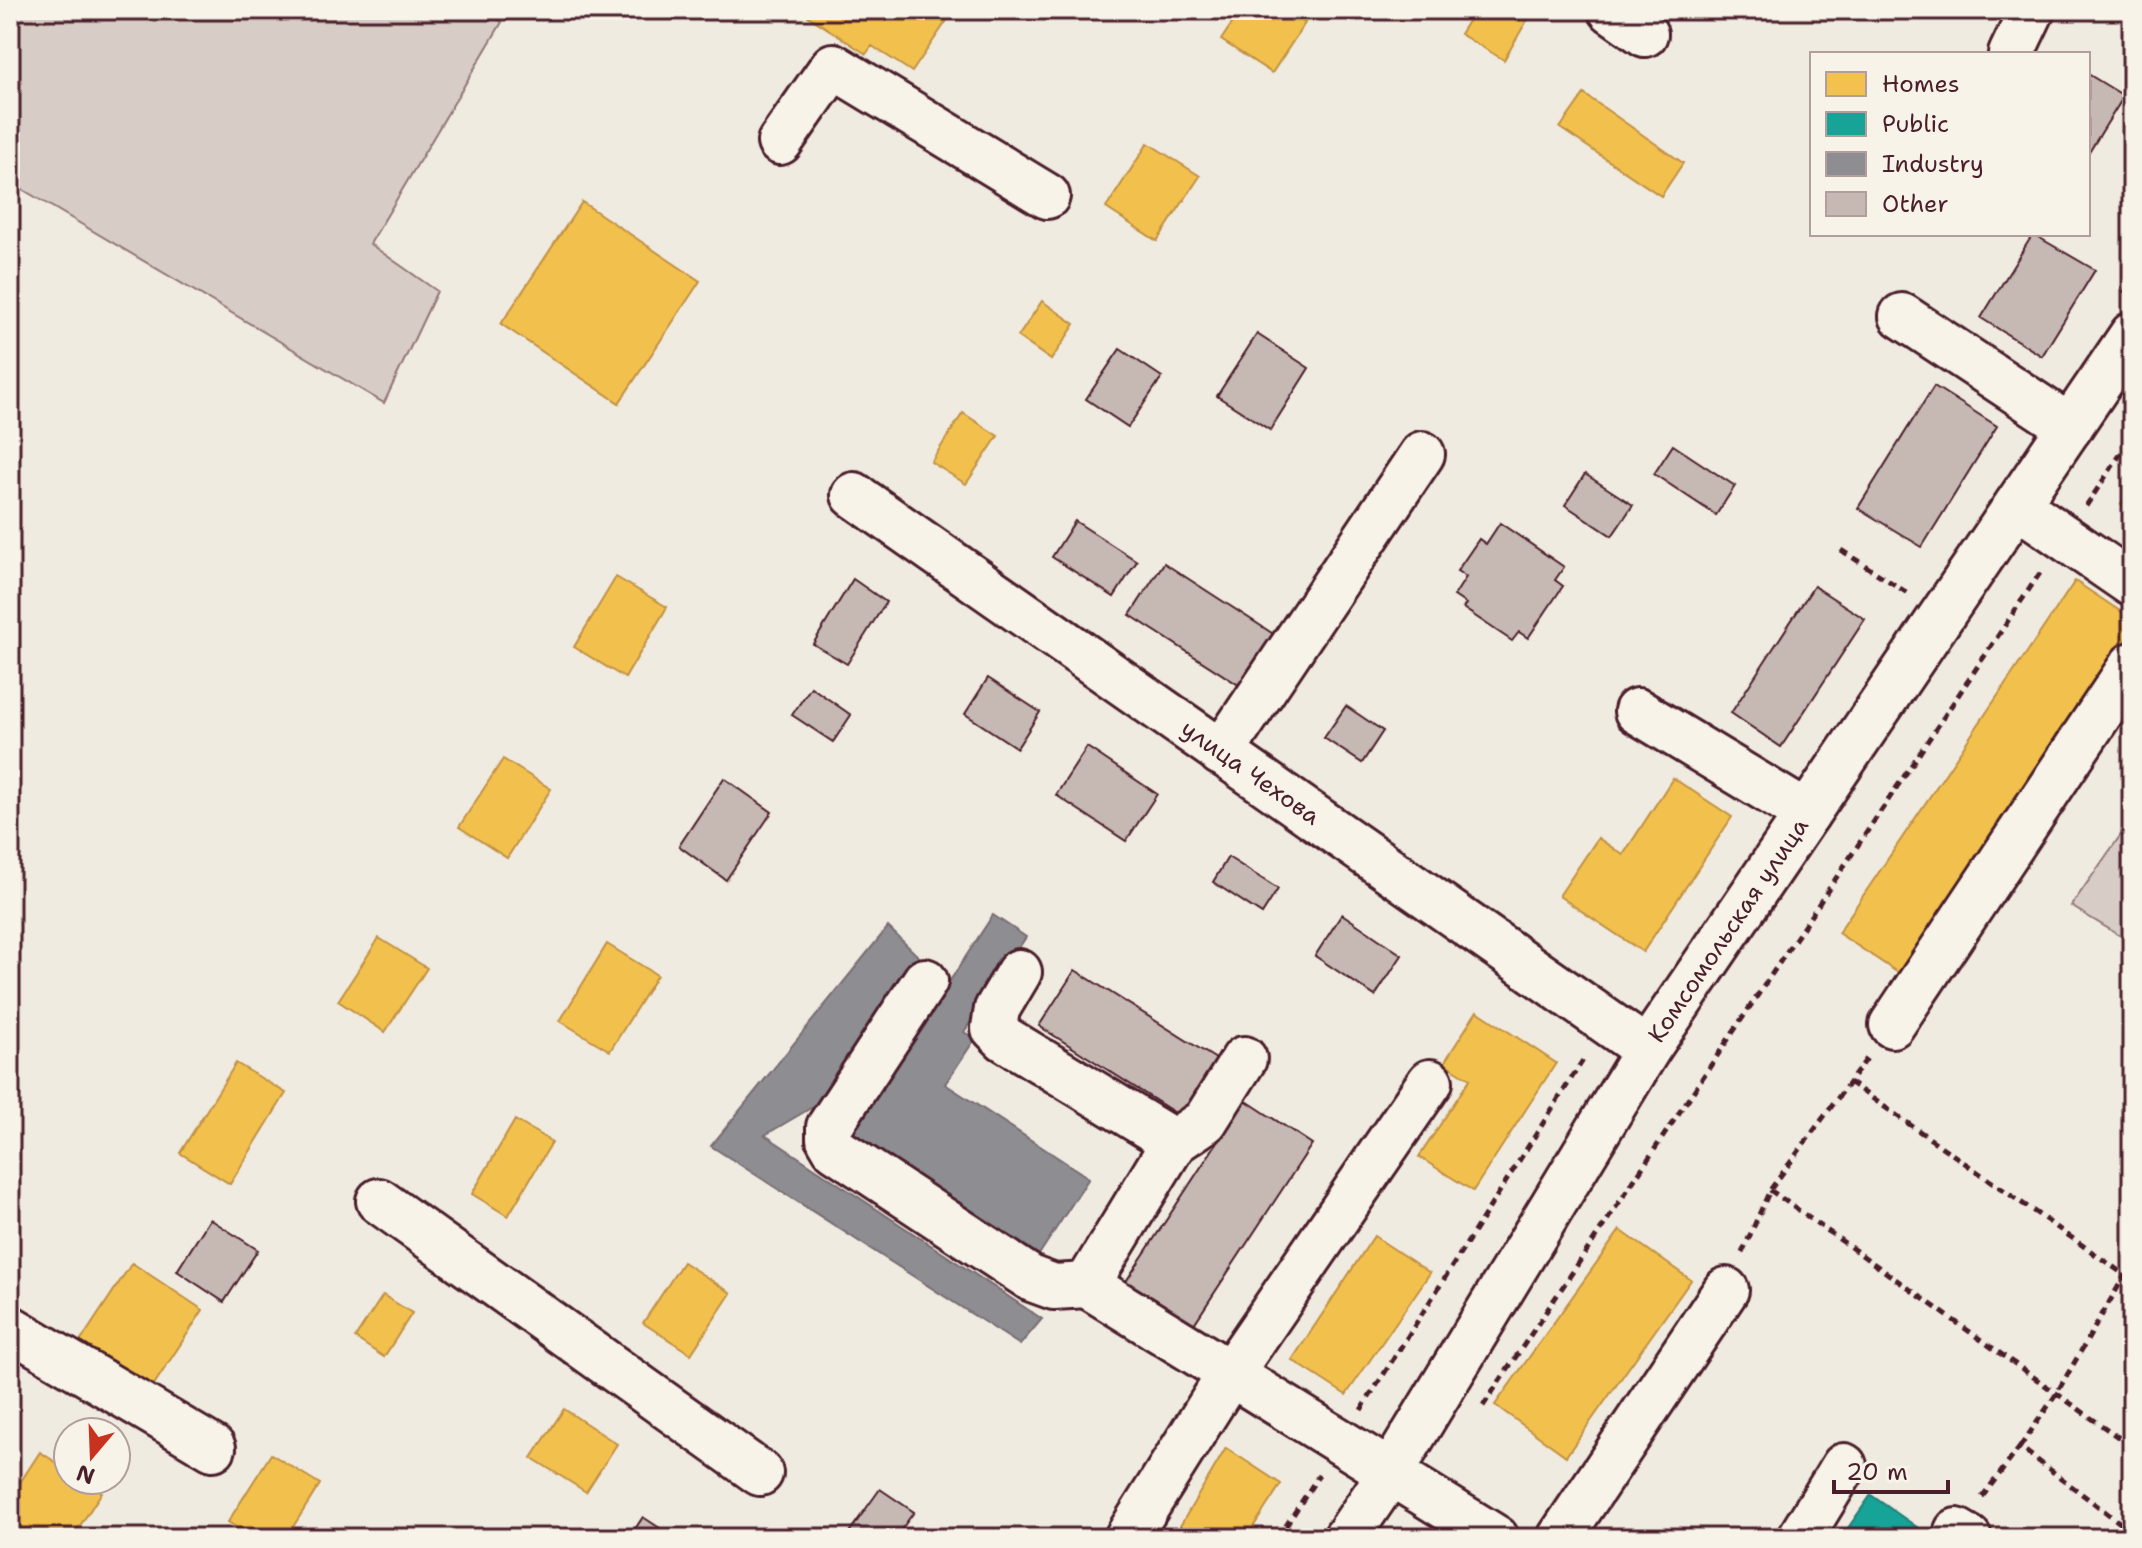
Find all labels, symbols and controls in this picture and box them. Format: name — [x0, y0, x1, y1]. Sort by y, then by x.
legend — [1810, 52, 2090, 236]
text: Homes — [1882, 68, 1960, 100]
text: Public — [1882, 108, 1949, 140]
text: Industry — [1882, 148, 1984, 180]
text: Other — [1882, 188, 1949, 220]
street label: улица Чехова — [1175, 713, 1327, 832]
street label: Комсомольская улица — [1641, 812, 1816, 1049]
north arrow — [52, 1416, 132, 1496]
scale bar — [1834, 1444, 1948, 1494]
text: 20 m — [1846, 1456, 1908, 1488]
text: N — [73, 1458, 99, 1491]

